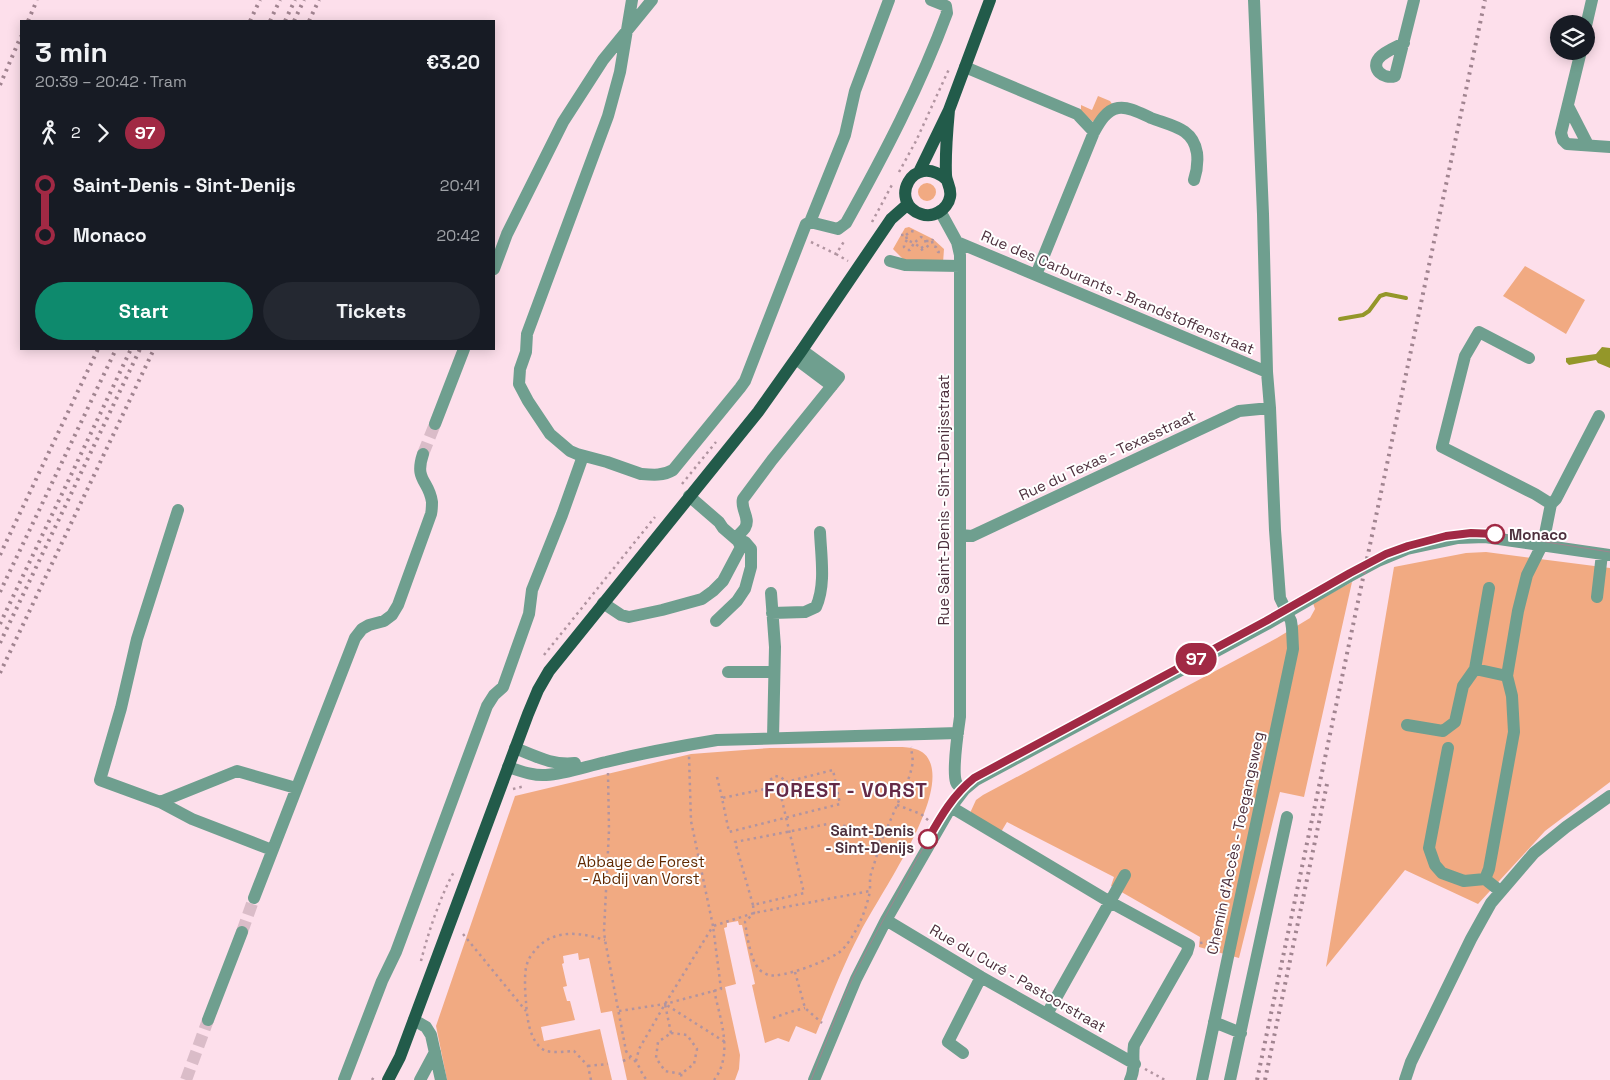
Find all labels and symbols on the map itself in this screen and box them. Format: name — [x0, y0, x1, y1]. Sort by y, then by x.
street label: Rue des Carburants - Brandstoffenstraat — [979, 226, 1258, 358]
street label: Rue Saint-Denis - Sint-Denijsstraat — [934, 374, 953, 625]
street label: Rue du Texas - Texasstraat — [1016, 406, 1198, 504]
marker: Monaco — [1485, 524, 1505, 544]
place label: Monaco — [1509, 525, 1567, 544]
line badge: 97 — [1174, 643, 1218, 675]
street label: Chemin d'Accès - Toegangsweg — [1202, 730, 1268, 956]
district label: FOREST - VORST — [764, 777, 928, 803]
place label: Saint-Denis - Sint-Denijs — [825, 821, 914, 857]
marker: Saint-Denis - Sint-Denijs — [918, 829, 938, 849]
park label: Abbaye de Forest - Abdij van Vorst — [577, 852, 705, 888]
street label: Rue du Curé - Pastoorstraat — [926, 920, 1110, 1036]

